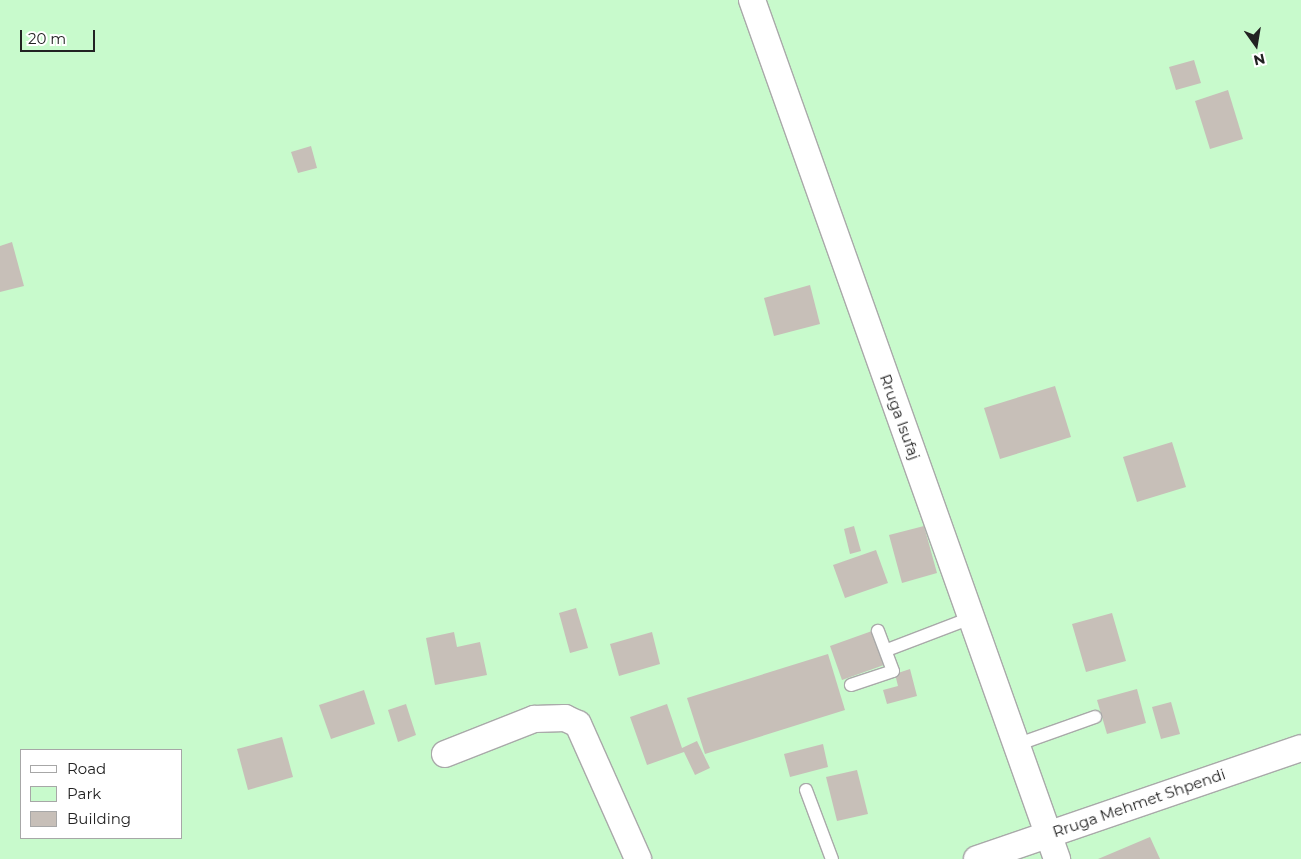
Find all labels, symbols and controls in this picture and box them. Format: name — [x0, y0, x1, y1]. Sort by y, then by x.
scale bar — [22, 20, 98, 52]
north arrow — [1231, 20, 1281, 70]
text: 20 m — [28, 29, 66, 48]
text: N — [1252, 50, 1267, 70]
street label: Rruga Isufaj — [876, 372, 924, 462]
legend — [20, 749, 182, 839]
text: Road — [67, 759, 106, 778]
street label: Rruga Mehmet Shpendi — [1050, 765, 1228, 841]
text: Park — [67, 784, 101, 803]
text: Building — [67, 809, 131, 828]

